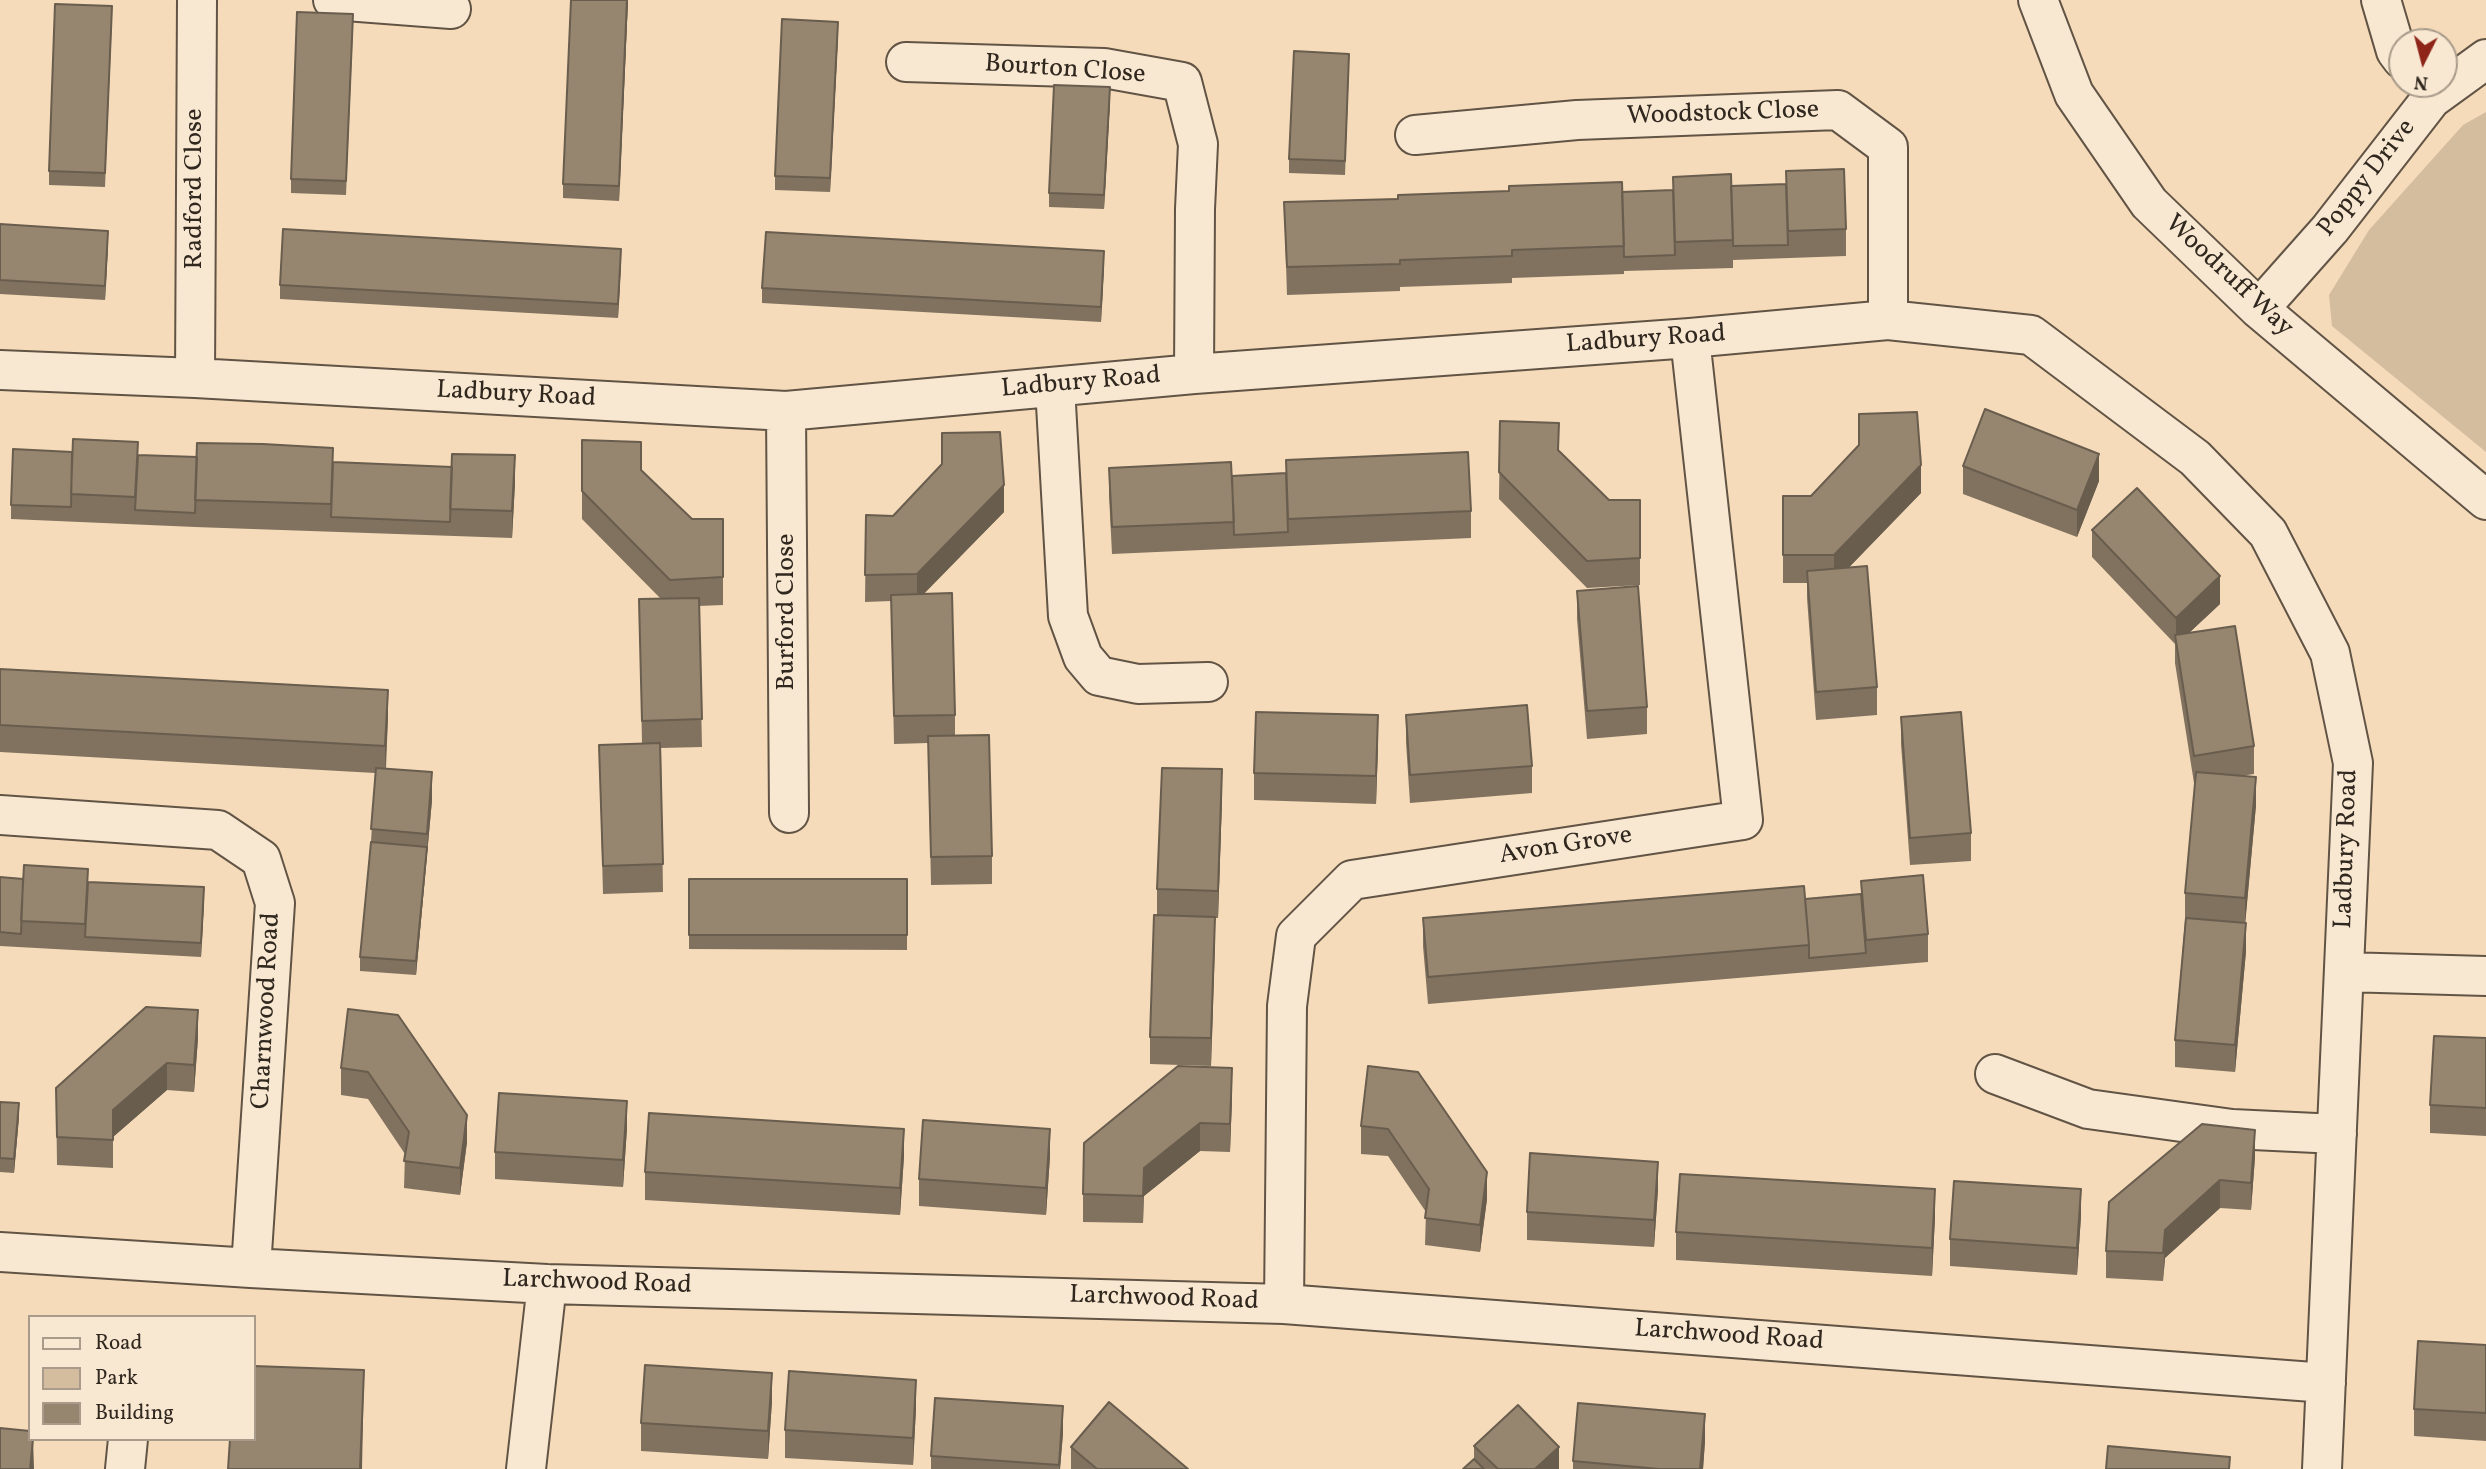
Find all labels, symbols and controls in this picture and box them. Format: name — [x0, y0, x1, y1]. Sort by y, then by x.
north arrow — [2388, 28, 2458, 98]
street label: Bourton Close — [984, 50, 1146, 92]
text: N — [2413, 68, 2429, 96]
street label: Woodstock Close — [1626, 96, 1820, 134]
street label: Radford Close — [180, 109, 212, 269]
street label: Poppy Drive — [2312, 114, 2424, 244]
street label: Woodruff Way — [2157, 209, 2299, 345]
street label: Ladbury Road — [1565, 320, 1727, 362]
street label: Ladbury Road — [1000, 361, 1162, 407]
street label: Ladbury Road — [435, 376, 597, 416]
street label: Burford Close — [772, 533, 804, 691]
street label: Ladbury Road — [2330, 769, 2366, 929]
street label: Avon Grove — [1497, 821, 1635, 873]
street label: Charnwood Road — [247, 912, 289, 1110]
street label: Larchwood Road — [502, 1265, 692, 1303]
street label: Larchwood Road — [1069, 1281, 1259, 1319]
legend — [28, 1315, 256, 1441]
street label: Larchwood Road — [1633, 1315, 1825, 1359]
text: Road — [95, 1329, 142, 1358]
text: Park — [95, 1364, 138, 1393]
text: Building — [95, 1399, 174, 1428]

